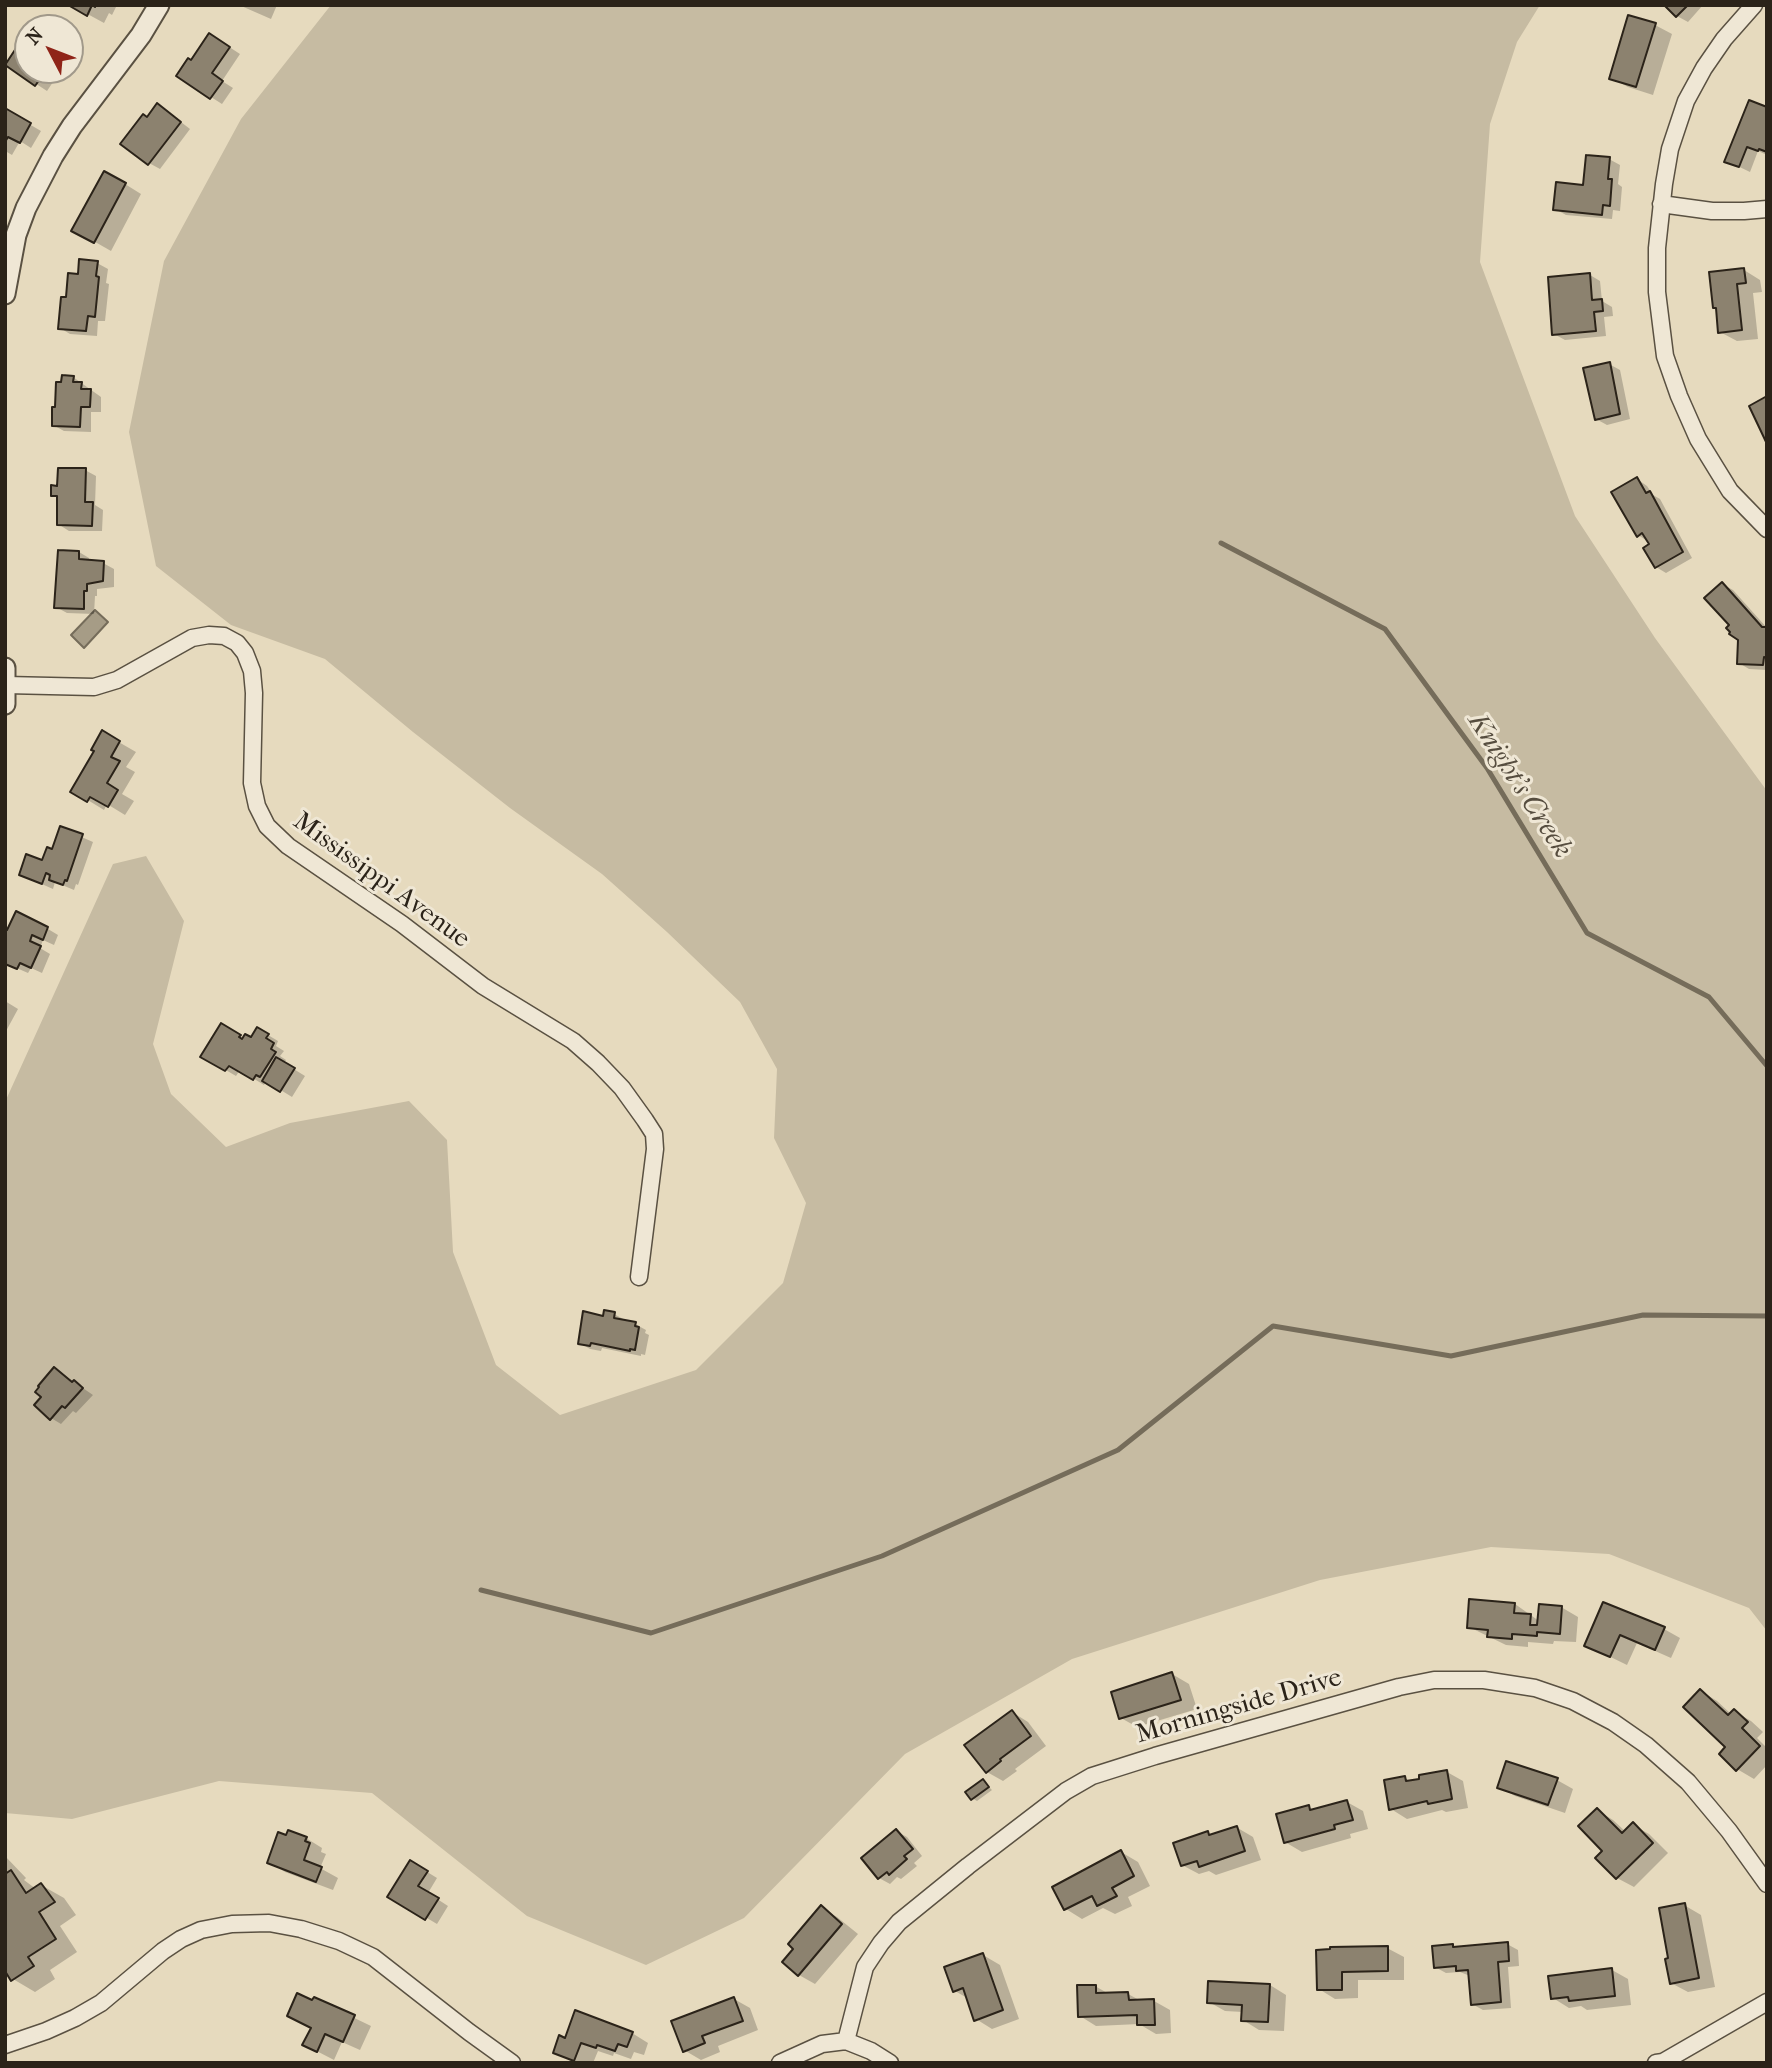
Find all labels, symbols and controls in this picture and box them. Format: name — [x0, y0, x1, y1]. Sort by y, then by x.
north arrow — [14, 14, 84, 84]
text: N — [22, 24, 48, 49]
water label: Knight's Creek — [1460, 707, 1578, 865]
street label: Mississippi Avenue — [287, 807, 475, 955]
street label: Morningside Drive — [1133, 1663, 1345, 1751]

